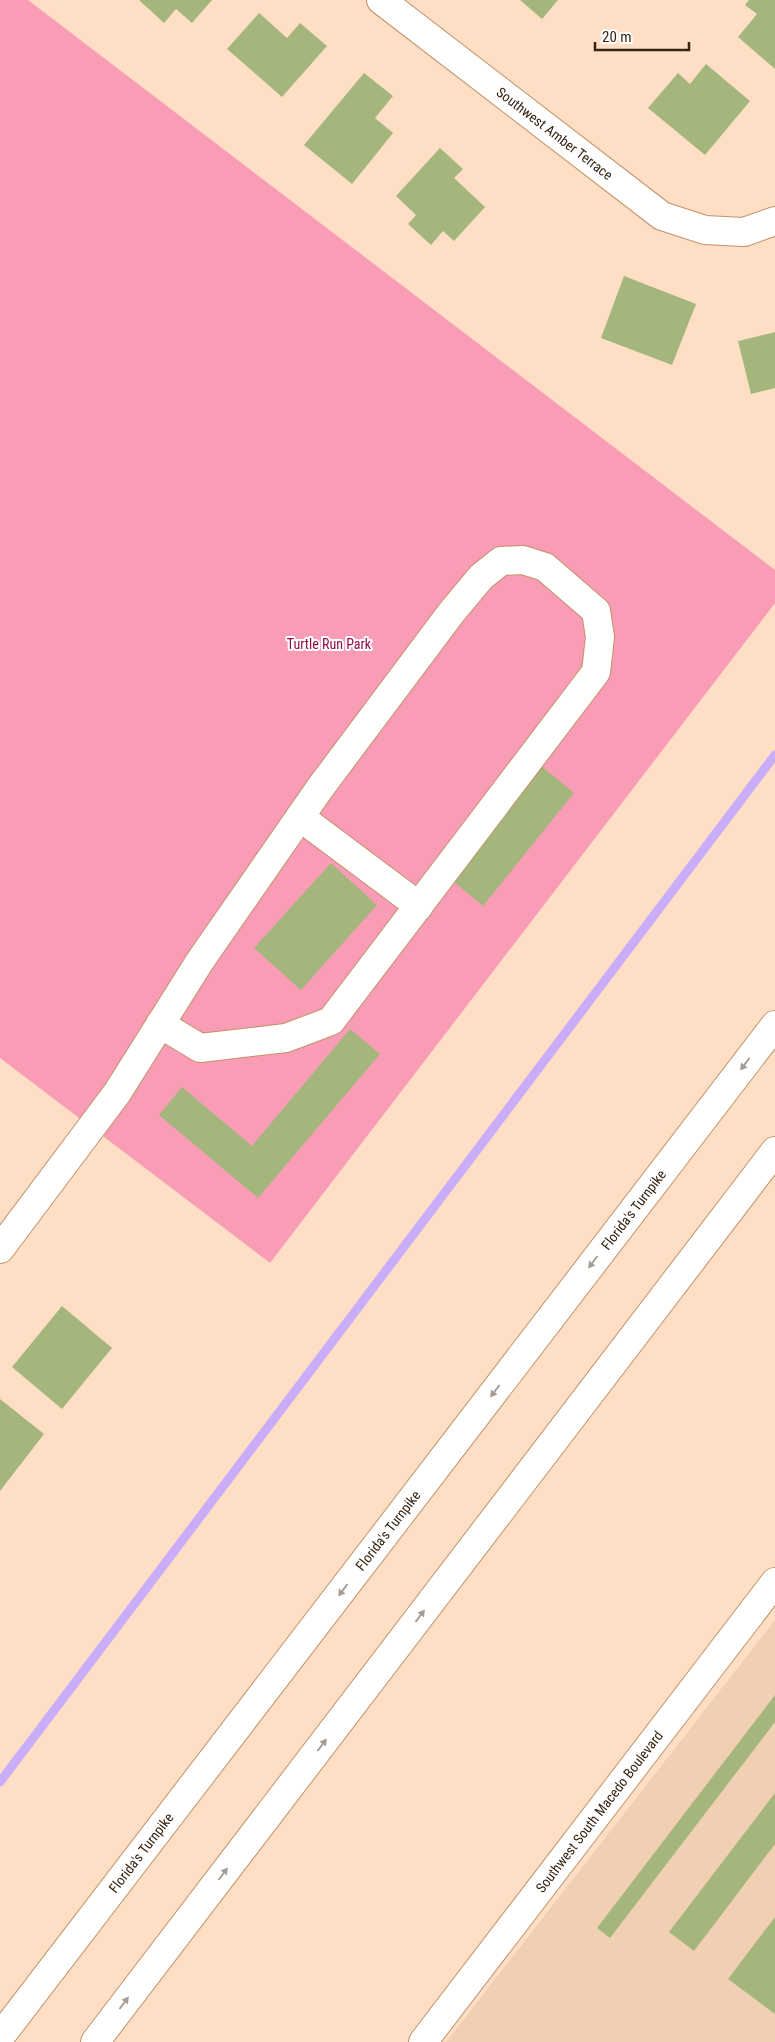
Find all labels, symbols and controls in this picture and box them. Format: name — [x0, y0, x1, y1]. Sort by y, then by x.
scale bar — [595, 20, 689, 52]
text: 20 m — [602, 28, 632, 46]
street label: Southwest Amber Terrace — [493, 84, 616, 183]
park label: Turtle Run Park — [287, 636, 372, 652]
one-way arrow — [740, 1057, 751, 1070]
street label: Florida's Turnpike — [598, 1166, 669, 1253]
one-way arrow — [588, 1255, 599, 1268]
one-way arrow — [489, 1384, 500, 1397]
street label: Florida's Turnpike — [352, 1487, 424, 1574]
one-way arrow — [337, 1583, 348, 1596]
one-way arrow — [415, 1610, 426, 1623]
street label: Southwest South Macedo Boulevard — [532, 1728, 666, 1896]
one-way arrow — [316, 1739, 327, 1752]
street label: Florida's Turnpike — [105, 1809, 177, 1896]
one-way arrow — [218, 1867, 228, 1881]
one-way arrow — [119, 1997, 130, 2010]

